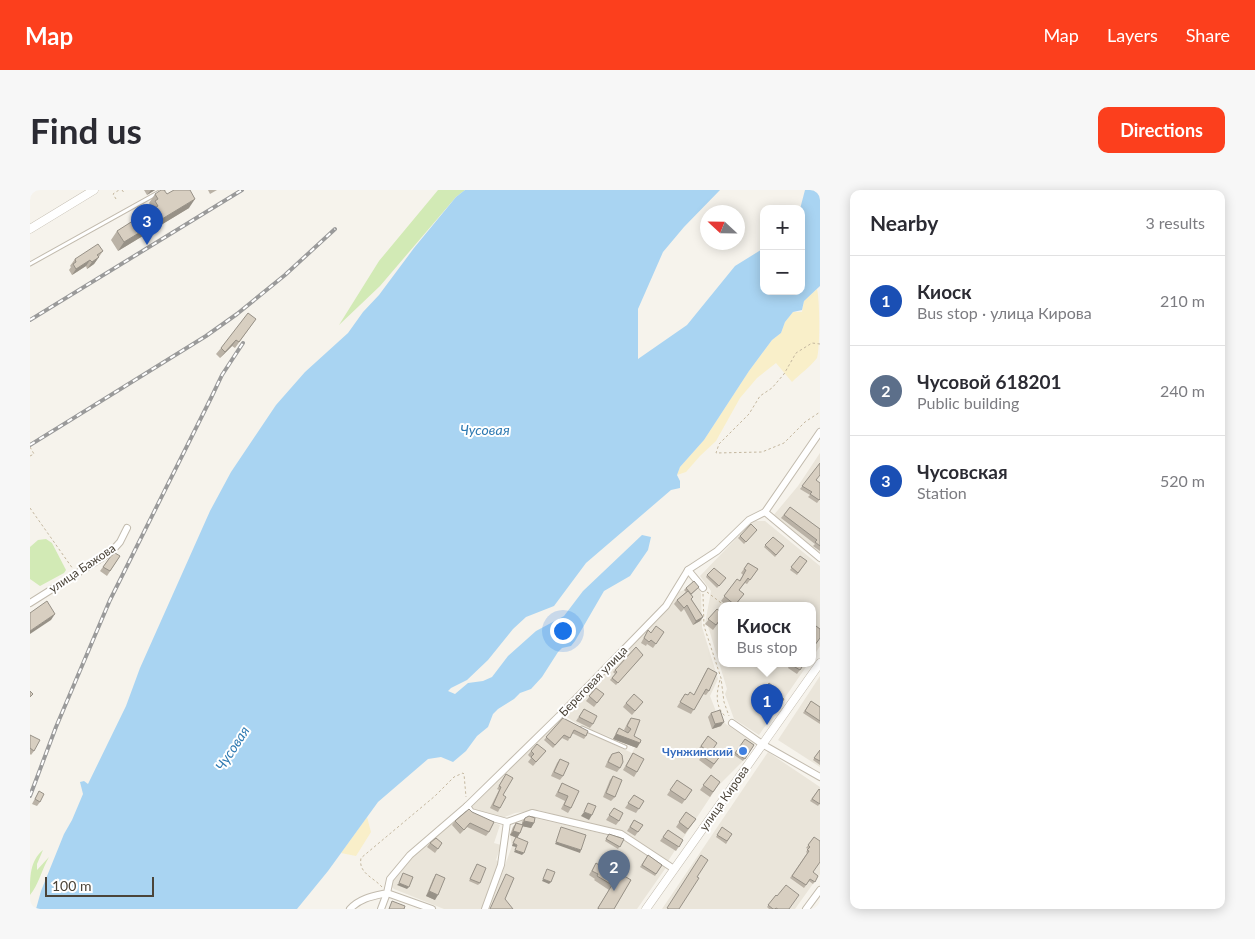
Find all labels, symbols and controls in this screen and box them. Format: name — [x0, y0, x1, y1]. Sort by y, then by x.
text: Map — [25, 21, 73, 50]
text: Map — [1043, 24, 1079, 46]
text: Layers — [1107, 24, 1158, 46]
text: Share — [1186, 24, 1230, 46]
button: Directions — [1098, 107, 1225, 153]
text: Find us — [30, 109, 142, 151]
pin: 3 — [131, 204, 163, 245]
north arrow — [700, 205, 745, 250]
map controls — [760, 205, 805, 295]
button: + — [760, 205, 805, 250]
text: Nearby — [870, 210, 938, 235]
text: 3 results — [1145, 213, 1205, 232]
button: − — [760, 250, 805, 295]
text: Киоск — [917, 280, 972, 303]
text: 1 — [881, 291, 891, 310]
text: 210 m — [1160, 291, 1205, 310]
text: Bus stop · улица Кирова — [917, 303, 1092, 322]
text: Чусовой 618201 — [917, 370, 1062, 393]
text: 2 — [881, 381, 891, 400]
text: 240 m — [1160, 381, 1205, 400]
text: Public building — [917, 393, 1019, 412]
water label: Чусовая — [460, 421, 510, 438]
text: Чусовская — [917, 460, 1008, 483]
text: 3 — [881, 471, 891, 490]
text: 520 m — [1160, 471, 1205, 490]
text: Station — [917, 483, 967, 502]
street label: улица Бажова — [46, 540, 118, 596]
popup — [718, 602, 816, 667]
text: Киоск — [737, 614, 791, 637]
your location — [550, 618, 576, 644]
text: Bus stop — [737, 637, 797, 656]
street label: Береговая улица — [556, 643, 630, 719]
pin: 1 — [751, 684, 783, 725]
water label: Чусовая — [211, 723, 253, 773]
place label: Чунжинский — [662, 744, 733, 759]
marker: Чунжинский — [737, 745, 749, 757]
street label: улица Кирова — [696, 762, 752, 833]
pin: 2 — [598, 850, 630, 891]
scale bar — [45, 874, 154, 897]
text: 100 m — [52, 877, 91, 894]

